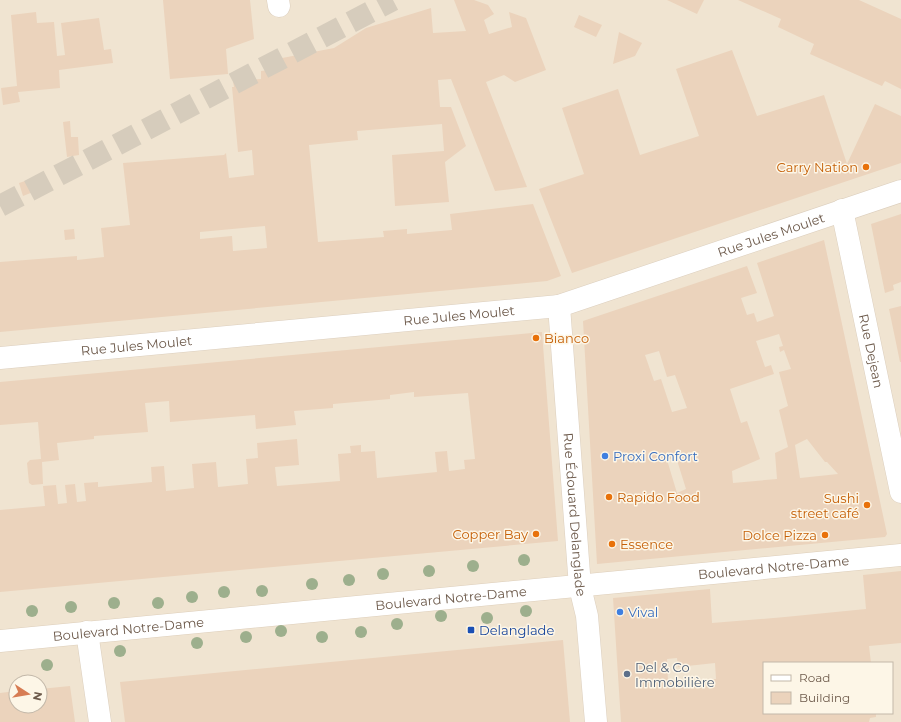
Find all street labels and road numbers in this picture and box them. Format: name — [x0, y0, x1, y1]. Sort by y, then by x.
street label: Rue Jules Moulet — [715, 209, 826, 260]
street label: Rue Jules Moulet — [403, 302, 515, 328]
street label: Rue Dejean — [856, 312, 887, 390]
street label: Rue Jules Moulet — [80, 332, 193, 358]
street label: Rue Édouard Delanglade — [560, 432, 590, 598]
street label: Boulevard Notre-Dame — [697, 552, 850, 582]
street label: Boulevard Notre-Dame — [375, 583, 527, 613]
street label: Boulevard Notre-Dame — [52, 614, 205, 644]

